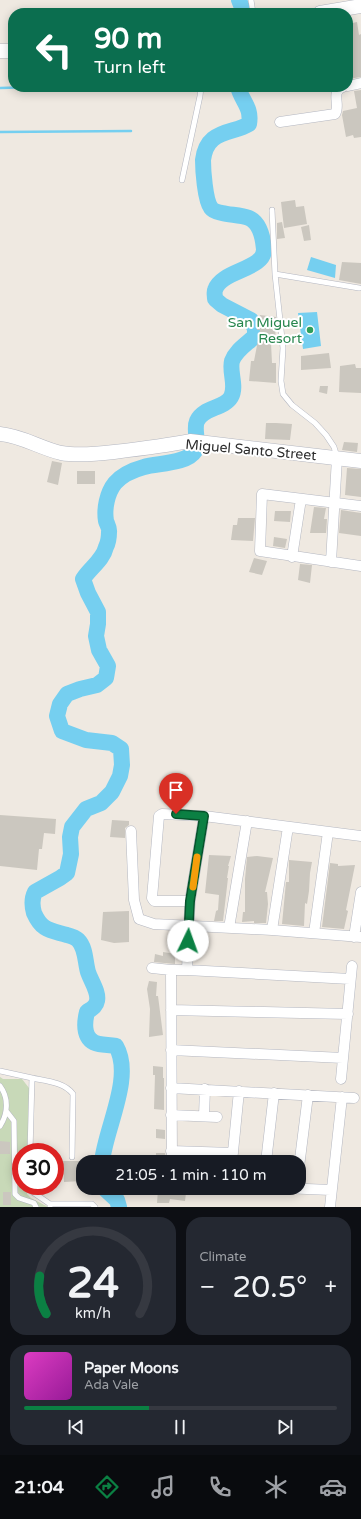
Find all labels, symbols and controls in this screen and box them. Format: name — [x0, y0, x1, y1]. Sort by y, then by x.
text: 90 m — [94, 22, 162, 56]
icon: left — [28, 24, 80, 76]
text: Turn left — [94, 56, 166, 78]
place label: San Miguel Resort — [228, 314, 303, 347]
marker: San Miguel Resort — [305, 325, 315, 335]
street label: Miguel Santo Street — [185, 436, 318, 464]
pin — [159, 773, 193, 814]
icon: arrive — [165, 779, 187, 801]
position arrow — [167, 920, 209, 962]
speed limit sign: 30 — [12, 1143, 64, 1195]
text: 21:05 · 1 min · 110 m — [116, 1166, 266, 1184]
text: Climate — [200, 1249, 246, 1265]
text: 24 — [67, 1259, 119, 1309]
text: 20.5° — [232, 1269, 307, 1306]
text: − — [200, 1274, 215, 1300]
text: + — [325, 1274, 337, 1300]
text: km/h — [75, 1305, 111, 1322]
text: Paper Moons — [84, 1359, 179, 1377]
text: Ada Vale — [84, 1377, 139, 1393]
icon: previous — [65, 1416, 87, 1438]
icon: pause — [169, 1416, 191, 1438]
icon: next — [274, 1416, 296, 1438]
icon: directions — [93, 1473, 121, 1501]
icon: music — [149, 1473, 177, 1501]
icon: phone — [206, 1473, 234, 1501]
icon: climate — [262, 1473, 290, 1501]
icon: car — [319, 1473, 347, 1501]
text: 21:04 — [14, 1476, 64, 1498]

